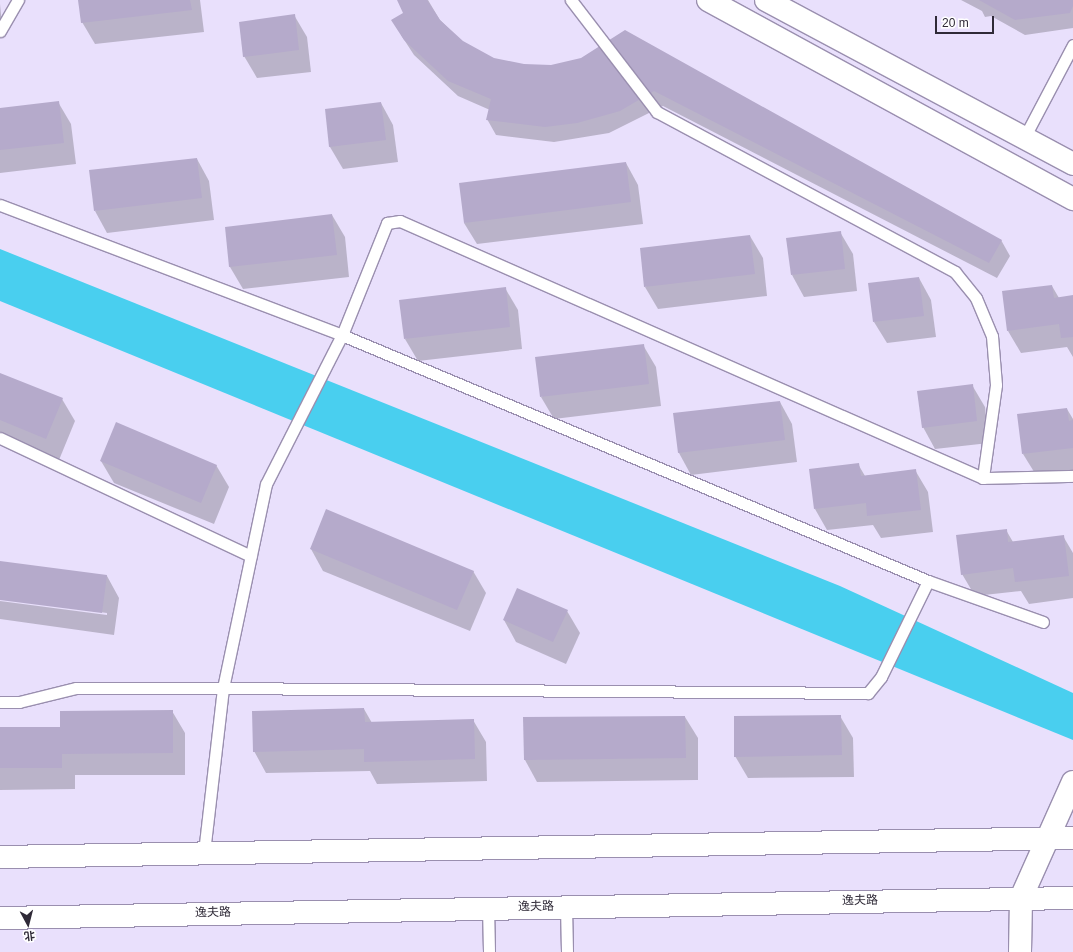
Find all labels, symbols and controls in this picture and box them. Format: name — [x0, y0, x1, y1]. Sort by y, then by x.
scale bar — [937, 8, 996, 34]
text: 20 m — [942, 16, 969, 30]
street label: 逸夫路 — [842, 893, 878, 909]
street label: 逸夫路 — [518, 899, 554, 915]
north arrow — [8, 904, 48, 944]
street label: 逸夫路 — [195, 905, 231, 921]
text: 北 — [23, 929, 36, 943]

